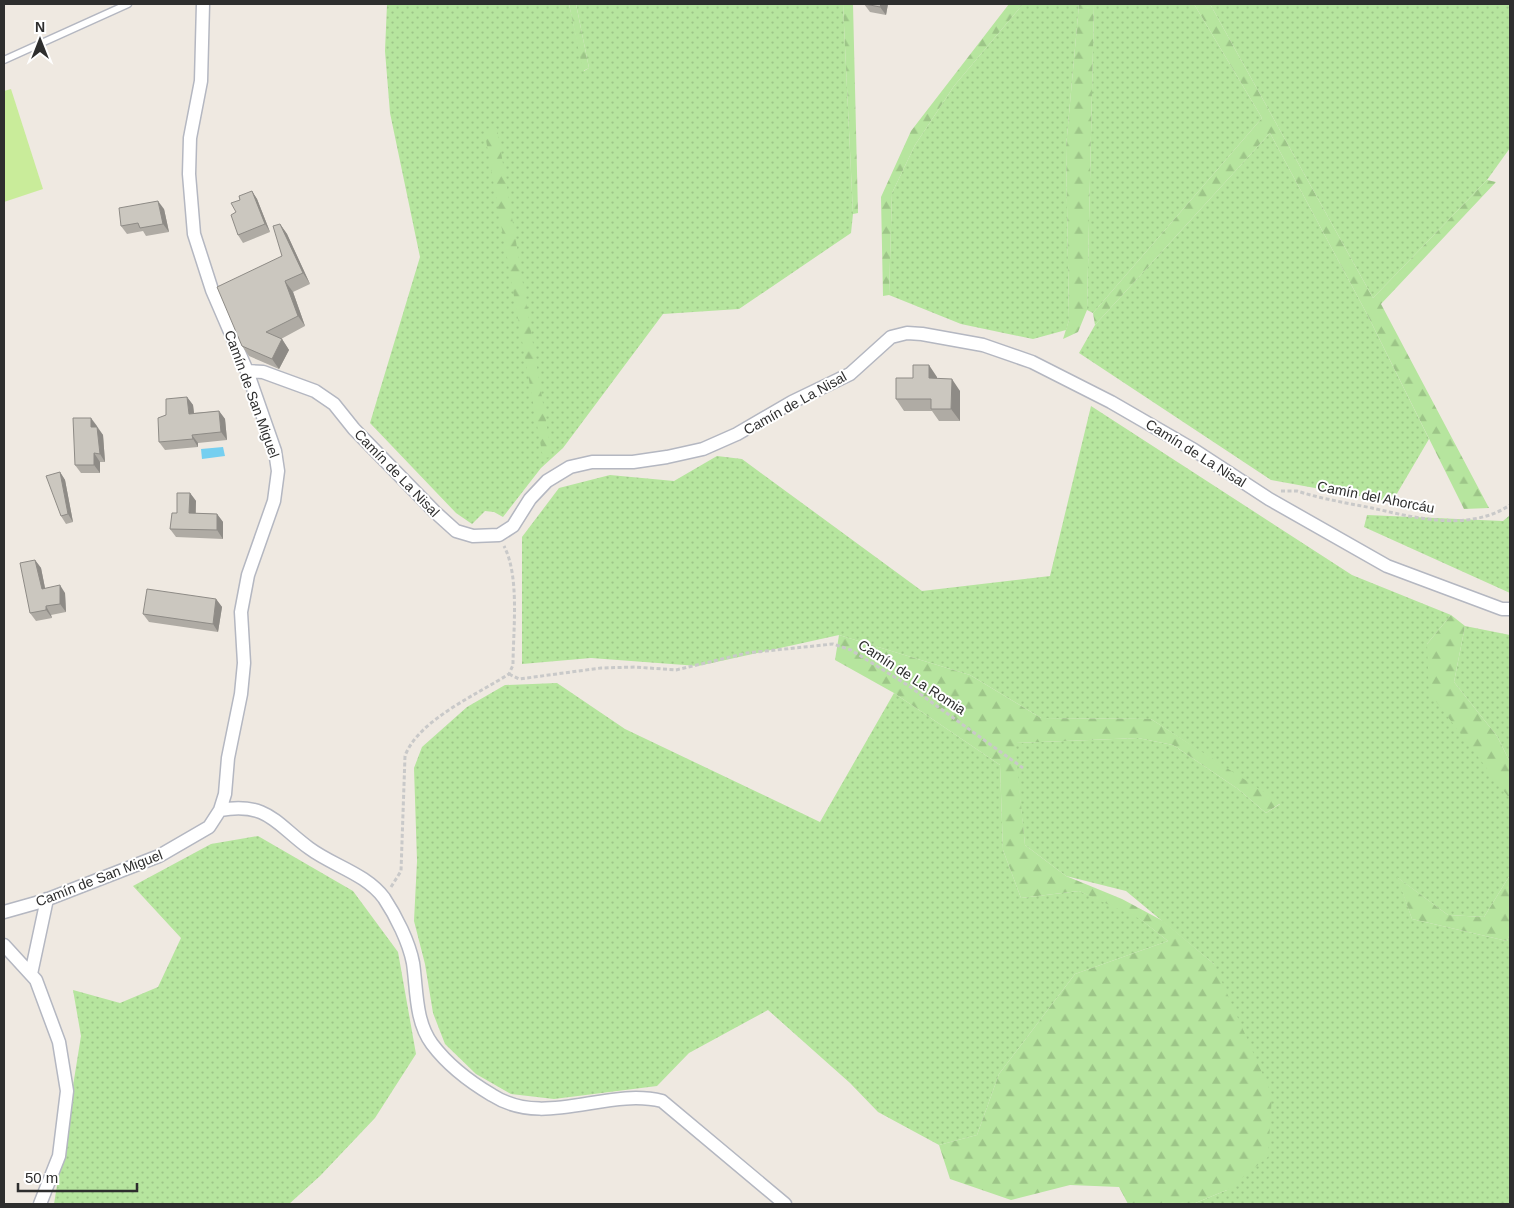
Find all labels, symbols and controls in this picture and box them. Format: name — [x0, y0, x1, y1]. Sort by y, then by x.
north arrow — [15, 15, 65, 65]
text: N — [35, 19, 45, 35]
street label: Camín de San Miguel — [221, 328, 283, 460]
street label: Camín de La Nisal — [741, 368, 849, 438]
street label: Camín de La Nisal — [1143, 416, 1249, 490]
street label: Camín de La Nisal — [351, 426, 443, 520]
street label: Camín del Ahorcáu — [1316, 478, 1436, 516]
street label: Camín de La Romia — [855, 636, 969, 718]
street label: Camín de San Miguel — [33, 846, 165, 910]
scale bar — [18, 1160, 136, 1192]
text: 50 m — [25, 1169, 58, 1186]

